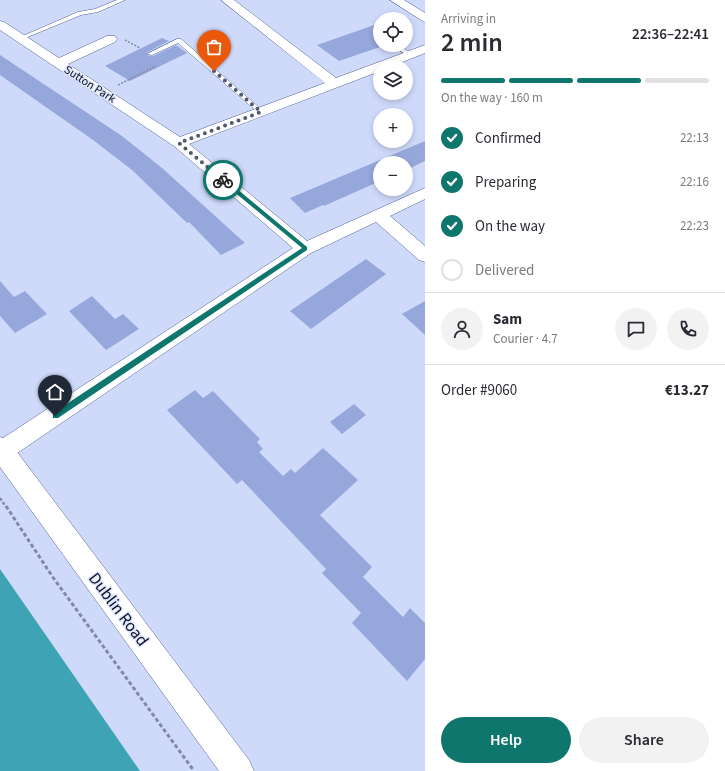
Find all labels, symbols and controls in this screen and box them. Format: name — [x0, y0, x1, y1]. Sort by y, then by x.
text: Arriving in — [441, 10, 496, 28]
map controls — [373, 12, 413, 196]
button: locate — [373, 12, 413, 52]
text: 2 min — [441, 24, 503, 61]
text: 22:36–22:41 — [632, 24, 709, 45]
pin — [197, 30, 231, 71]
icon: bag — [203, 36, 225, 58]
button: layers — [373, 60, 413, 100]
street label: Sutton Park — [61, 61, 119, 108]
text: On the way · 160 m — [441, 89, 543, 107]
button: + — [373, 108, 413, 148]
icon: check — [441, 127, 463, 149]
text: Confirmed — [475, 128, 541, 149]
text: 22:13 — [680, 129, 709, 147]
button: − — [373, 156, 413, 196]
courier — [203, 160, 243, 200]
icon: bike — [212, 169, 234, 191]
icon: check — [441, 171, 463, 193]
text: Preparing — [475, 172, 536, 193]
text: 22:16 — [680, 173, 709, 191]
icon: check — [441, 215, 463, 237]
text: On the way — [475, 216, 545, 237]
text: 22:23 — [680, 217, 709, 235]
text: Delivered — [475, 260, 534, 281]
button: person — [441, 308, 483, 350]
button: chat — [615, 308, 657, 350]
button: phone — [667, 308, 709, 350]
text: Sam — [493, 309, 522, 330]
text: Courier · 4.7 — [493, 330, 558, 348]
pin — [38, 375, 72, 416]
text: Order #9060 — [441, 380, 517, 401]
text: €13.27 — [665, 380, 709, 401]
icon: home — [44, 381, 66, 403]
street label: Dublin Road — [82, 568, 154, 651]
button: Help — [441, 717, 571, 763]
button: Share — [579, 717, 709, 763]

